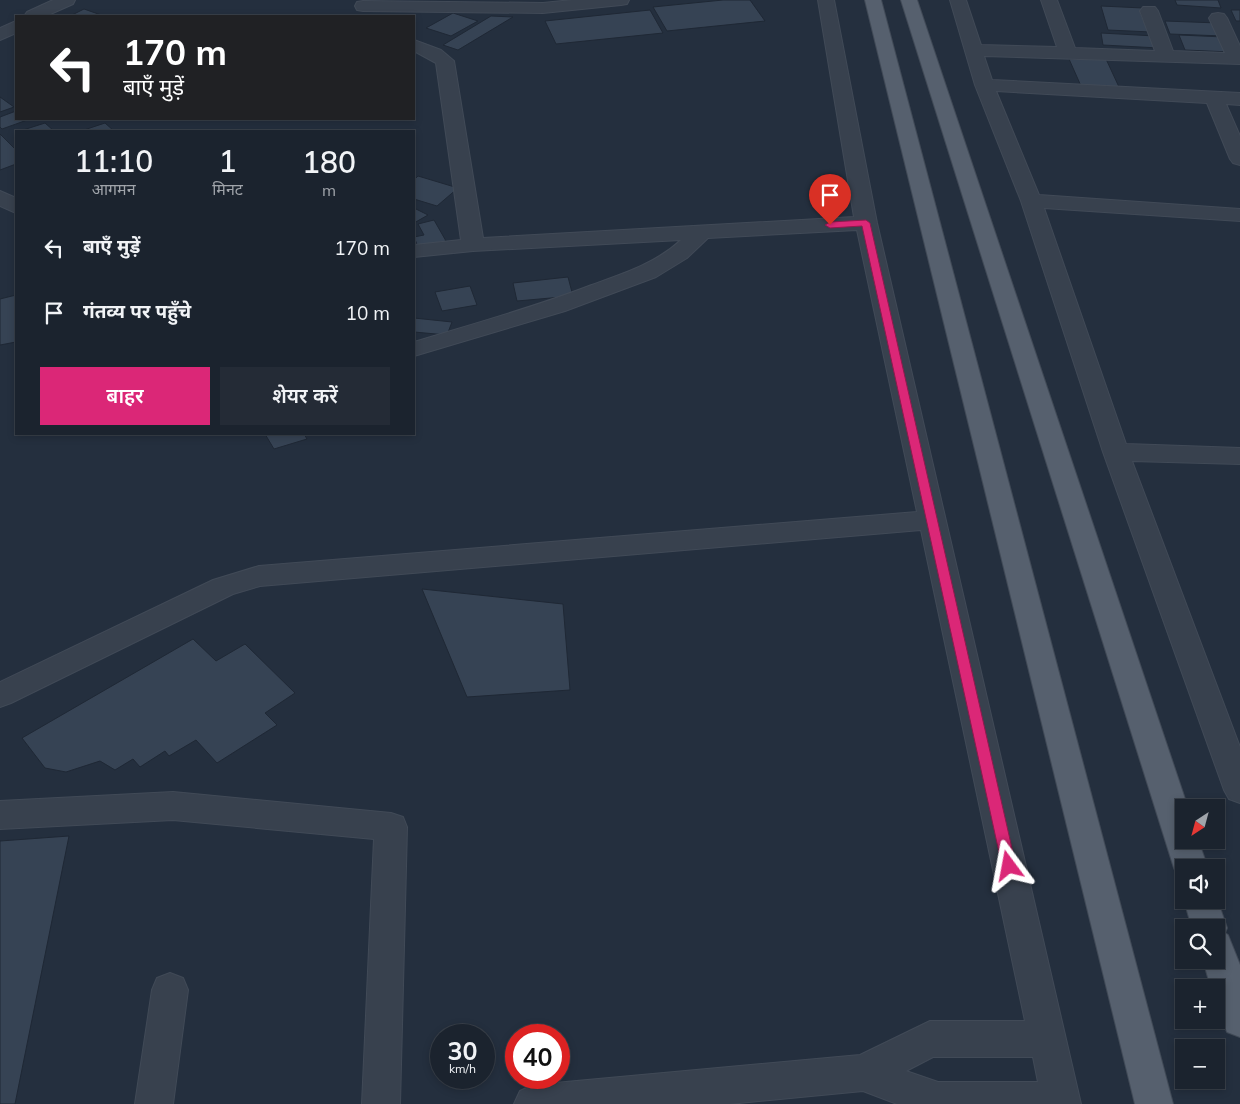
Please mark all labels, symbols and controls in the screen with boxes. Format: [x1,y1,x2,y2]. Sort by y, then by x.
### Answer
text: 170 m [123,30,227,74]
icon: left [40,35,105,100]
text: बाएँ मुड़ें [123,73,184,101]
text: 11:10 [74,142,153,180]
text: 1 [219,142,237,180]
text: 180 [302,143,356,181]
pin [809,174,851,225]
text: आगमन [92,179,136,199]
text: मिनट [212,179,243,199]
text: m [322,180,336,200]
icon: arrive [816,181,844,209]
icon: left [40,234,68,262]
text: बाएँ मुड़ें [83,234,140,258]
text: 170 m [334,236,390,260]
icon: arrive [40,299,68,327]
text: गंतव्य पर पहुँचे [83,299,191,323]
text: 10 m [346,301,390,325]
button: बाहर [40,367,210,425]
button: शेयर करें [220,367,390,425]
north arrow [1175,799,1225,849]
map controls [1175,799,1225,1089]
position arrow [982,839,1034,891]
button: sound [1175,859,1225,909]
button: search [1175,919,1225,969]
button: + [1175,979,1225,1029]
speed limit sign: 40 [505,1024,570,1089]
text: 30 [447,1035,478,1066]
button: − [1175,1039,1225,1089]
text: km/h [449,1061,476,1076]

